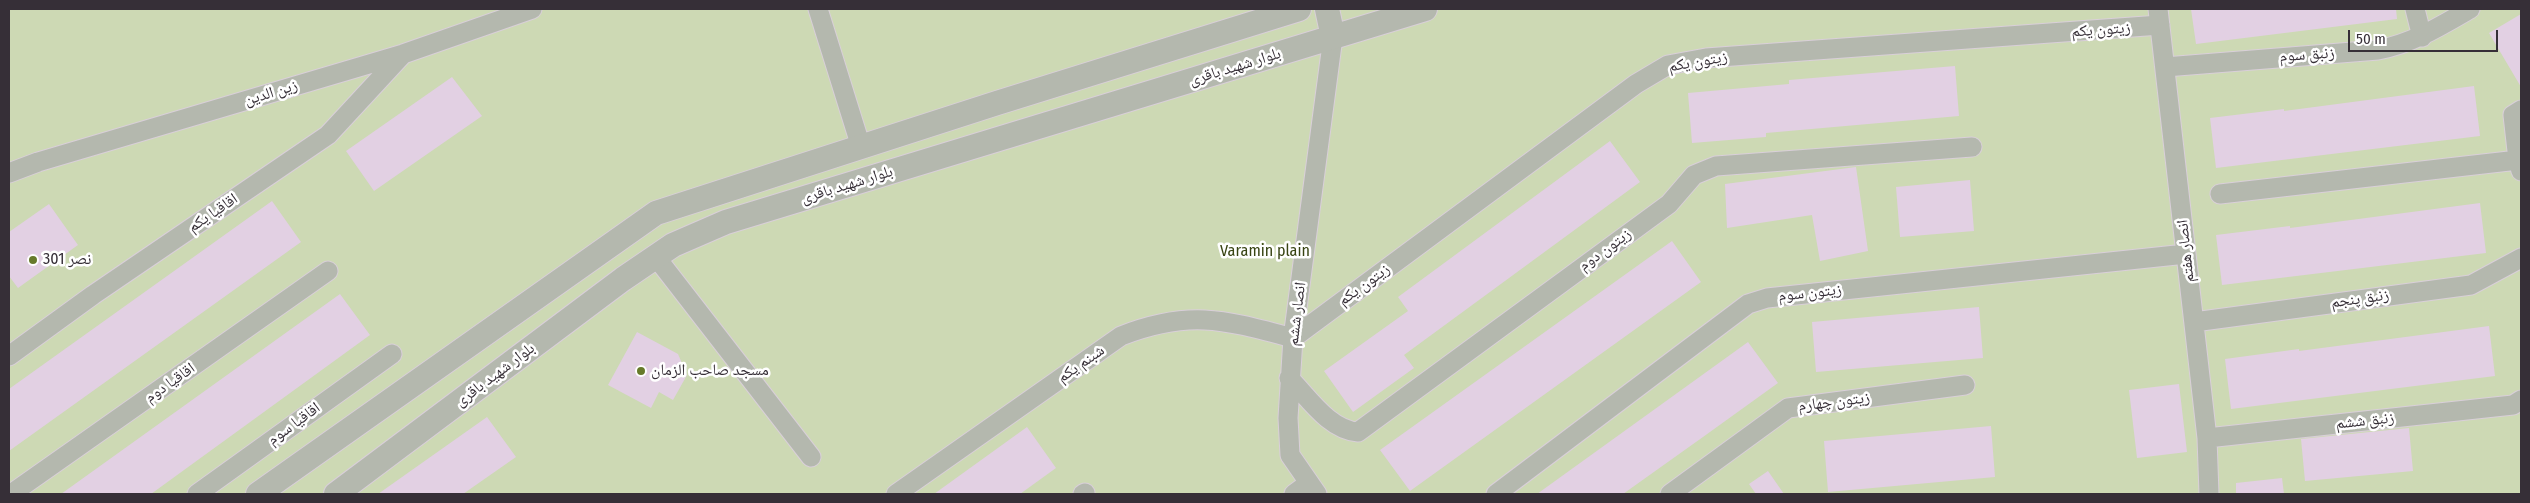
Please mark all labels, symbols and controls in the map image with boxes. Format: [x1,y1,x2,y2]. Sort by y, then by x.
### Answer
street label: زیتون یکم [2071,18,2131,42]
scale bar [2350,20,2500,52]
text: 50 m [2356,30,2386,48]
street label: بلوار شهید باقری [1187,44,1283,90]
street label: زنبق سوم [2279,44,2335,66]
street label: زیتون یکم [1667,47,1729,77]
street label: زین الدین [242,76,300,110]
street label: بلوار شهید باقری [799,162,895,208]
street label: اقاقیا یکم [184,189,242,237]
street label: انصار هفتم [2173,219,2199,283]
street label: زیتون دوم [1575,225,1635,275]
park label: Varamin plain [1220,242,1310,262]
place label: نصر 301 [43,250,91,270]
marker: نصر 301 [27,254,39,266]
street label: زیتون یکم [1334,260,1394,310]
street label: زیتون سوم [1777,280,1843,306]
street label: انصار ششم [1284,281,1310,347]
street label: زنبق پنجم [2330,285,2390,313]
street label: بلوار شهید باقری [451,339,539,411]
street label: شبنم یکم [1054,341,1108,387]
street label: اقاقیا دوم [141,359,199,407]
place label: مسجد صاحب الزمان [651,361,769,381]
marker: مسجد صاحب الزمان [635,365,647,377]
street label: زیتون چهارم [1797,388,1871,416]
street label: اقاقیا سوم [264,398,324,450]
street label: زنبق ششم [2335,408,2395,434]

